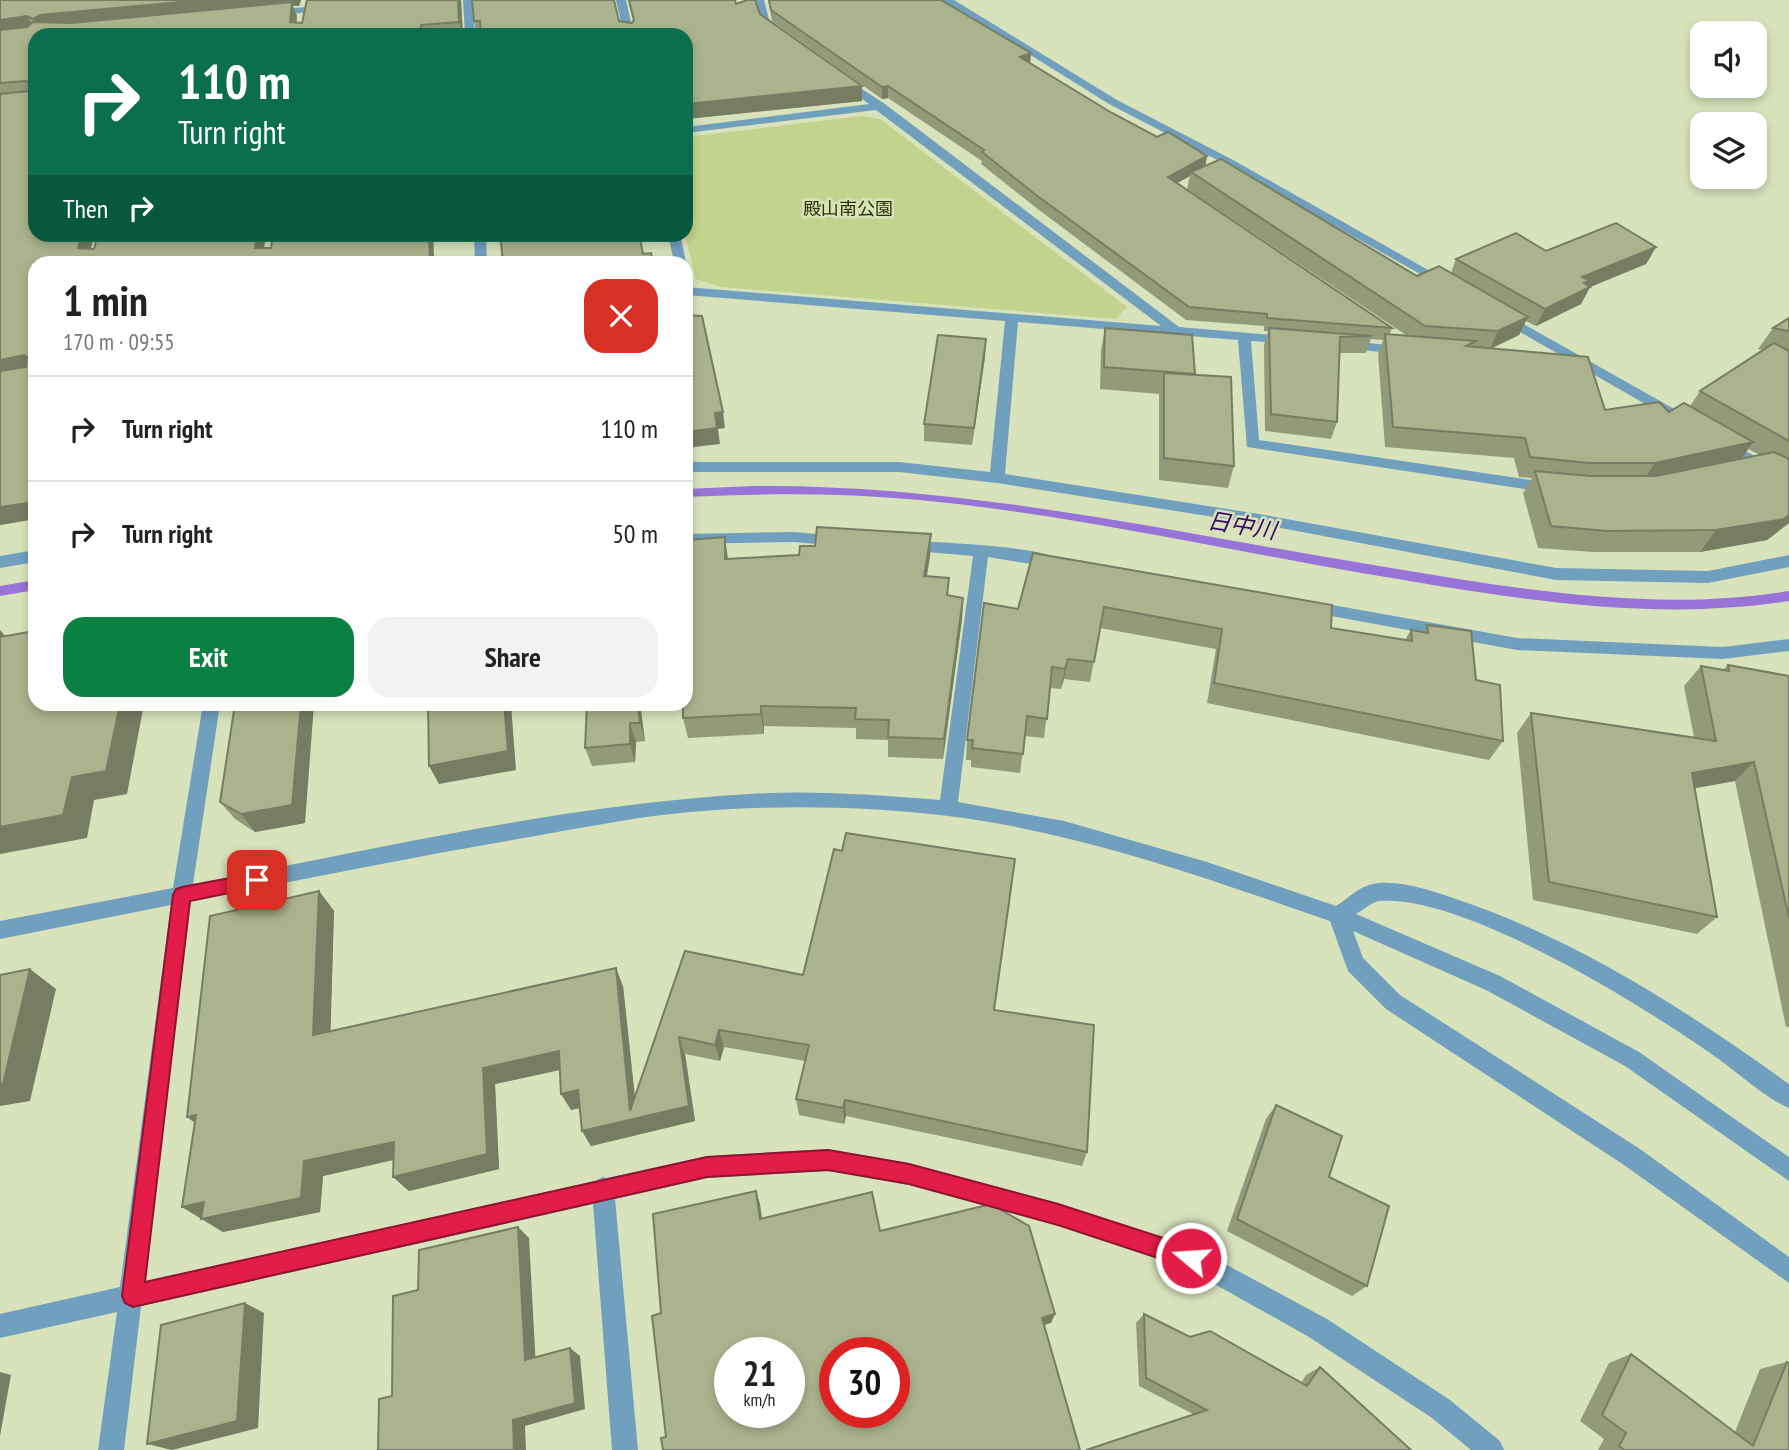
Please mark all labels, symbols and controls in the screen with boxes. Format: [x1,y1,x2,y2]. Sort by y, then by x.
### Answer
map controls [1690,21,1767,189]
button: sound [1690,21,1767,98]
text: 110 m [178,49,291,113]
icon: right [63,56,154,147]
text: Turn right [178,111,286,153]
button: layers [1690,112,1767,189]
icon: right [122,189,160,227]
text: Then [63,192,108,225]
park label: 殿山南公園 [803,197,893,220]
text: 1 min [63,273,148,328]
button: close [584,279,658,353]
text: 170 m · 09:55 [63,327,175,356]
icon: right [63,410,101,448]
text: Turn right [122,412,213,445]
text: 110 m [600,412,658,445]
water label: 日中川 [1206,505,1281,545]
icon: right [63,515,101,553]
text: Turn right [122,517,213,550]
text: 50 m [612,517,658,550]
button: Exit [63,617,354,697]
button: Share [368,617,658,697]
pin [227,850,287,910]
icon: arrive [238,861,276,899]
position arrow [1154,1221,1228,1295]
speed limit sign: 30 [819,1337,910,1428]
text: 21 [743,1350,776,1396]
text: km/h [744,1388,775,1411]

